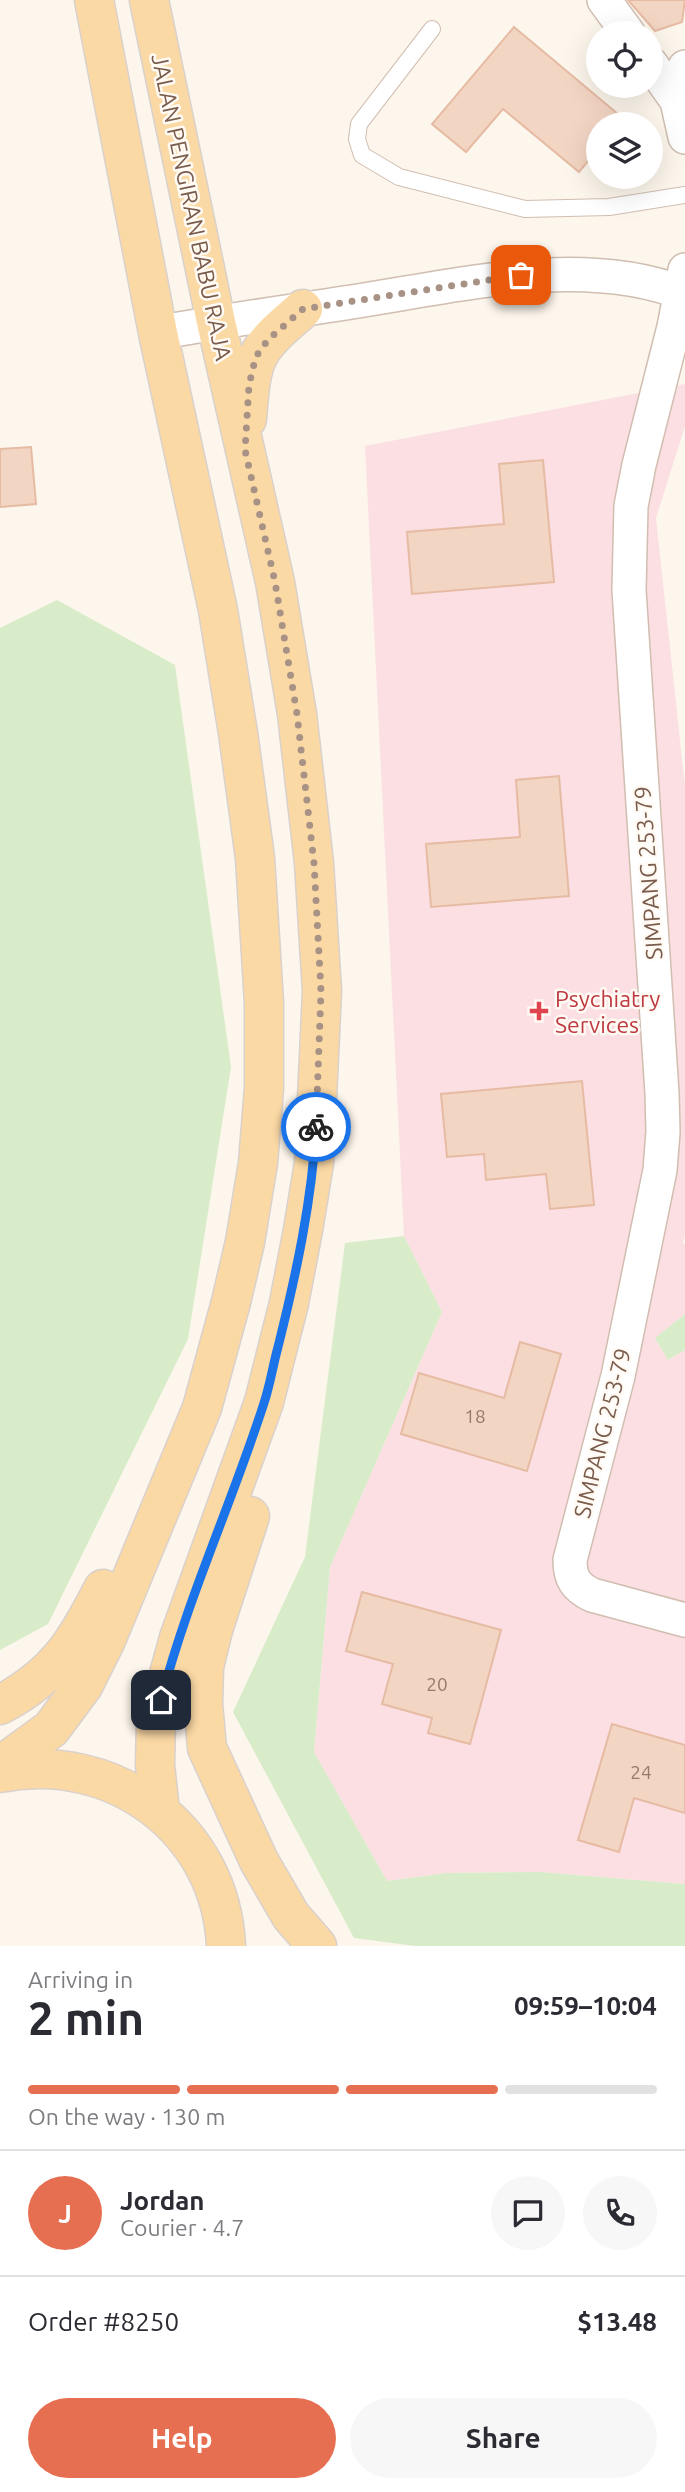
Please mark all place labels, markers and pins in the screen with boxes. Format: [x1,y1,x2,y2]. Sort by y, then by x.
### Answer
pin [491,245,551,305]
place label: Psychiatry Services [555,986,660,1037]
marker: Psychiatry Services [529,1001,549,1021]
pin [131,1670,191,1730]

